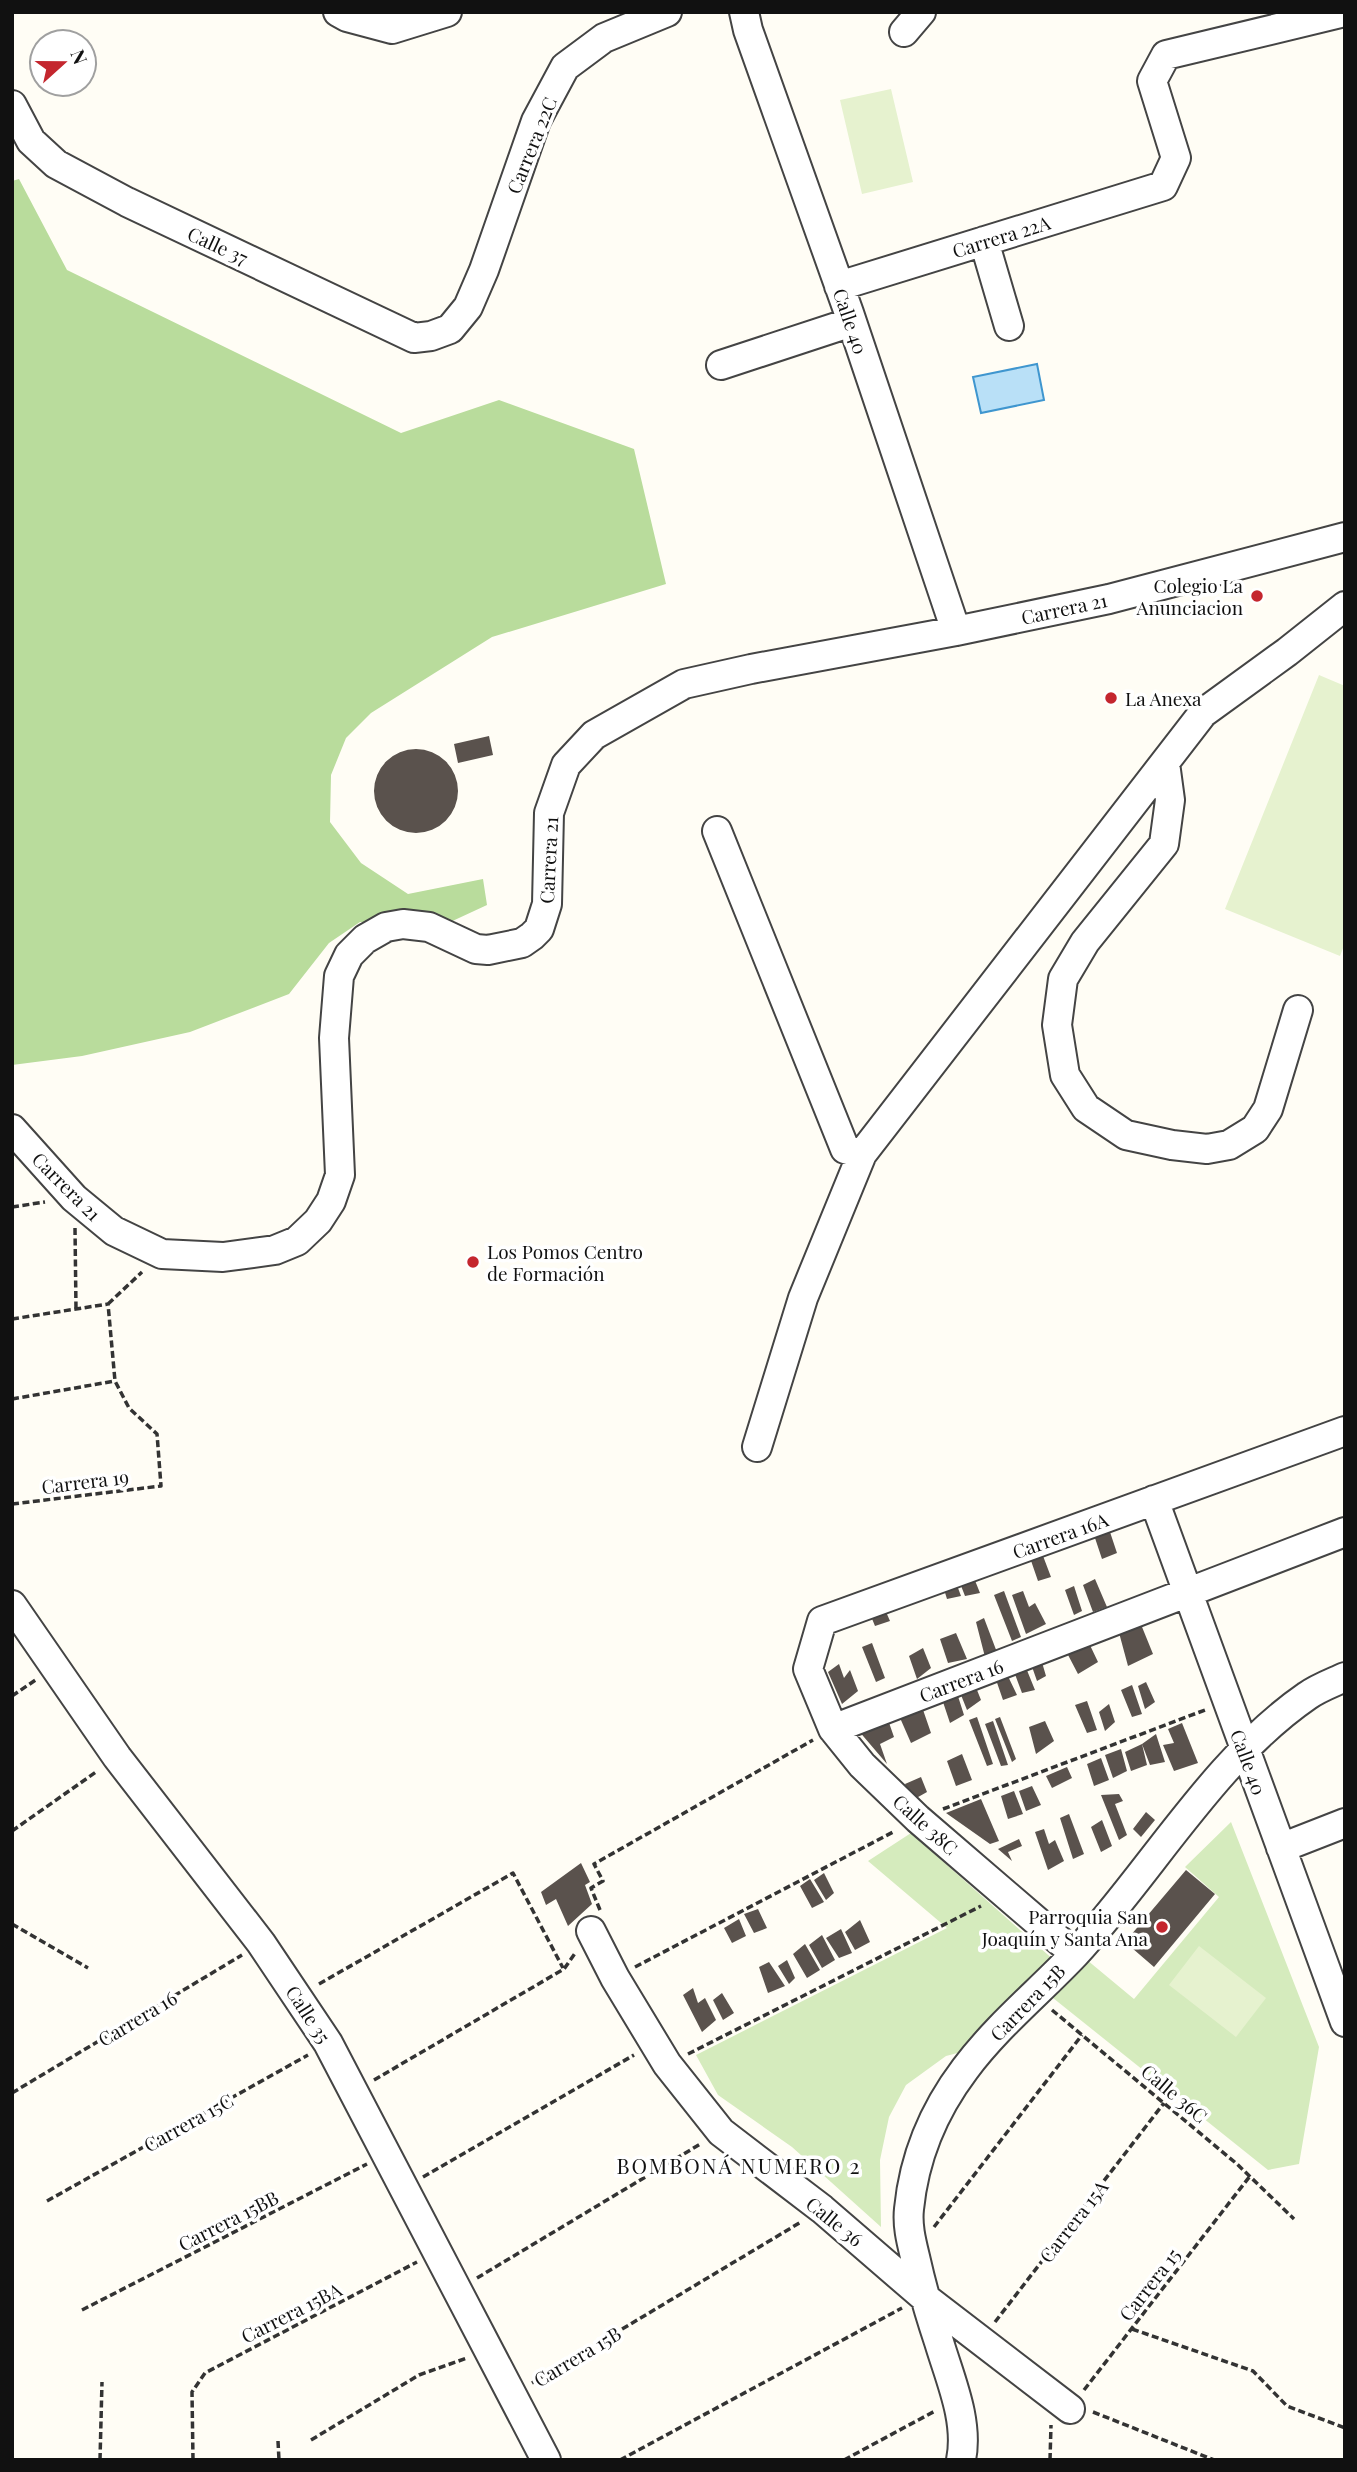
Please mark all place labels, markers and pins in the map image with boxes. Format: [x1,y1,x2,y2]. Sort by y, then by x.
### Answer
place label: Colegio La Anunciacion [1135,572,1244,620]
marker: Colegio La Anunciacion [1249,588,1265,604]
place label: La Anexa [1125,685,1202,711]
marker: La Anexa [1103,690,1119,706]
place label: Los Pomos Centro de Formación [487,1238,643,1286]
marker: Los Pomos Centro de Formación [465,1254,481,1270]
place label: Parroquia San Joaquín y Santa Ana [981,1903,1149,1951]
marker: Parroquia San Joaquín y Santa Ana [1154,1919,1170,1935]

